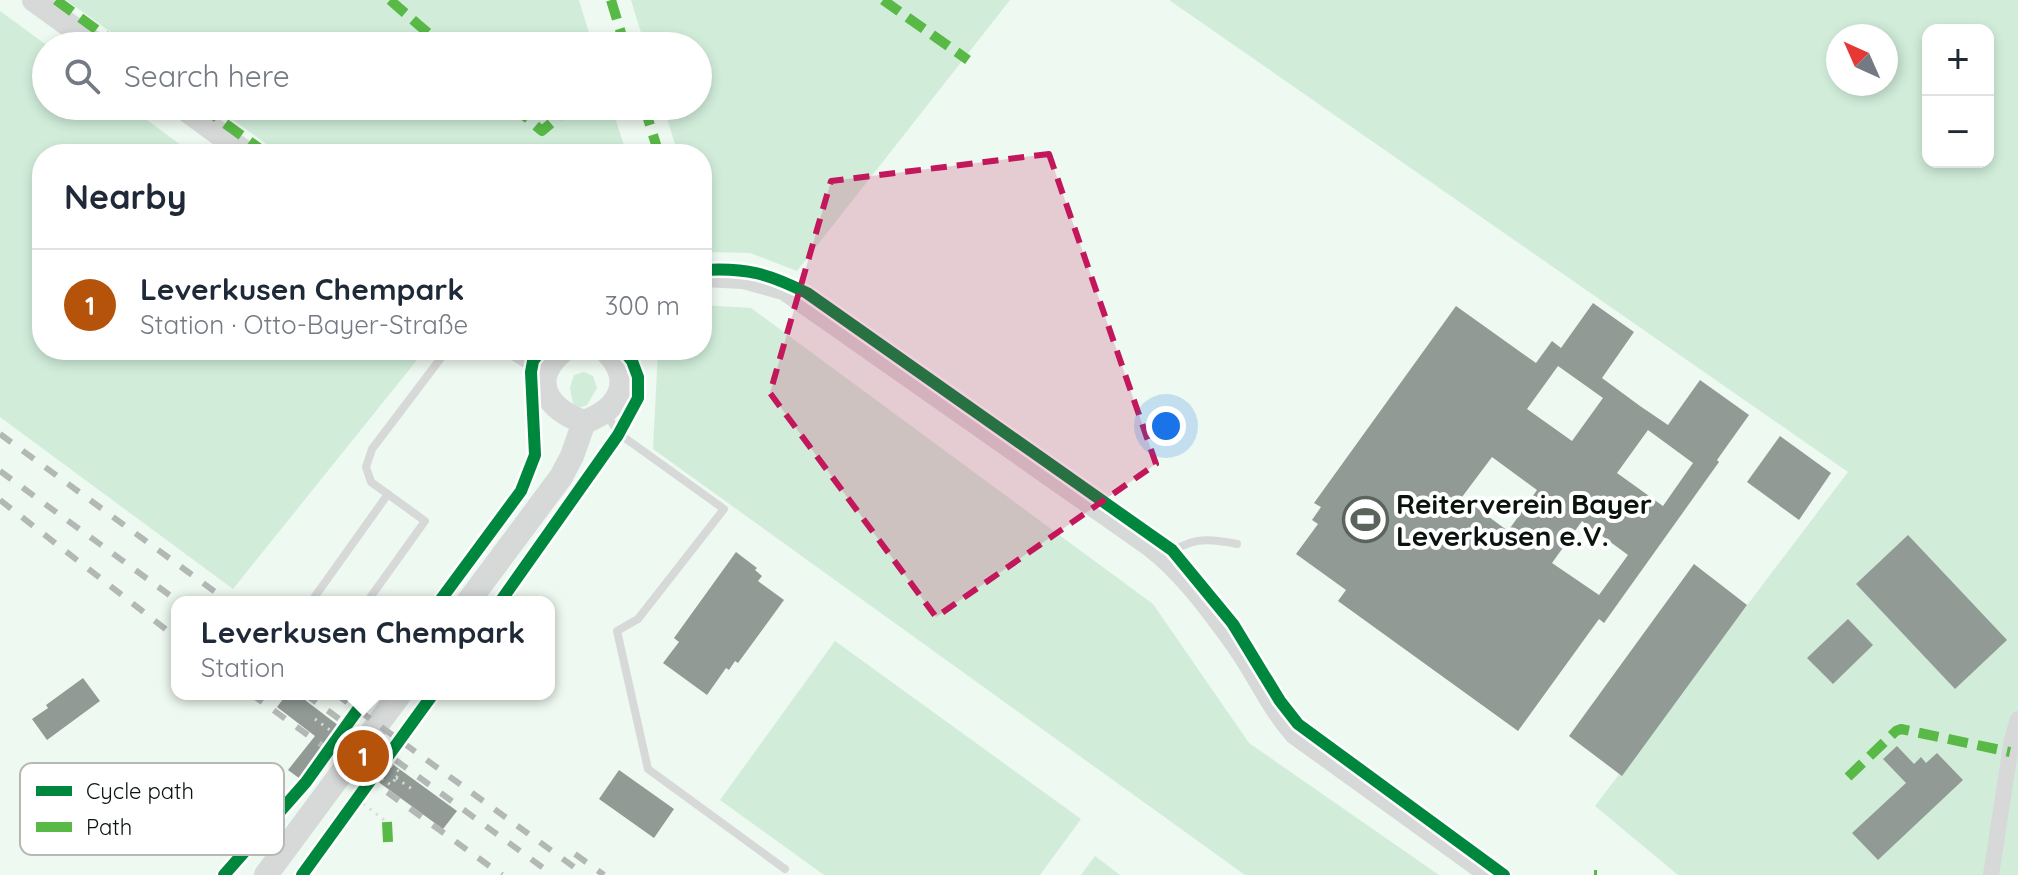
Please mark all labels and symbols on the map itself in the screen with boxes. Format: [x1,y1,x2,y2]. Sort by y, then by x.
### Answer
north arrow [1826,24,1898,96]
your location [1146,406,1186,446]
place label: Reiterverein Bayer Leverkusen e.V. [1396,486,1652,553]
sports icon: Reiterverein Bayer Leverkusen e.V. [1341,495,1389,543]
pin: 1 [337,726,389,786]
legend [20,763,284,855]
text: Cycle path [86,777,194,805]
text: Path [86,813,132,841]

